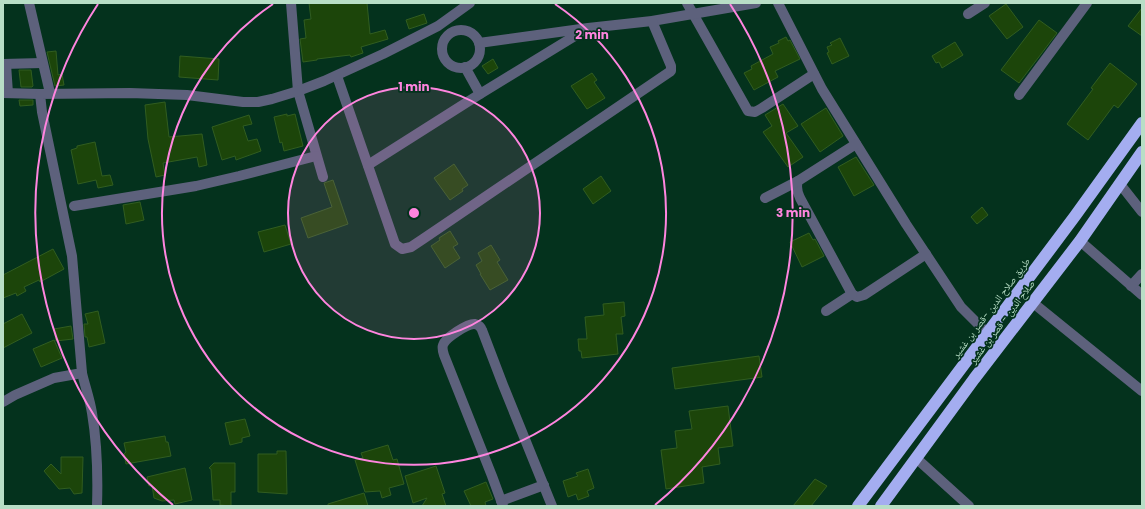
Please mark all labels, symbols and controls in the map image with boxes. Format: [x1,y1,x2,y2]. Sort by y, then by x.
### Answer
text: 2 min [575,26,609,43]
text: 1 min [398,78,430,95]
text: 3 min [776,204,810,221]
centre of rings [407,206,421,220]
street label: طريق صلاح الدين -قصر بن غشير [948,254,1034,362]
street label: صلاح الدين - قصر بن غشير [965,277,1039,368]

